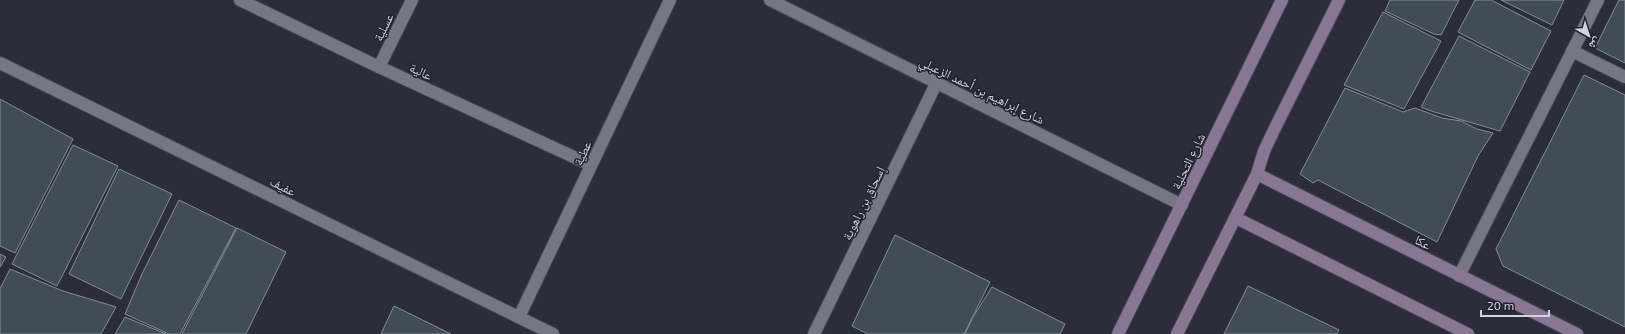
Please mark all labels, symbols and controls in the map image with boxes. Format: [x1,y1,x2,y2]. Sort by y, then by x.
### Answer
street label: عسلية [369,10,397,44]
north arrow [1569,16,1609,56]
text: ش [1585,34,1604,53]
street label: شارع إبراهيم بن أحمد الزعبلي [915,53,1047,130]
street label: عالية [407,59,435,84]
street label: شارع التحلية [1168,130,1210,193]
street label: عطية [569,138,595,168]
street label: إسحاق بن راهوية [838,163,889,243]
street label: عفيف [267,173,299,199]
street label: عكا [1412,231,1434,253]
scale bar [1481,292,1549,318]
text: 20 m [1487,298,1514,312]

